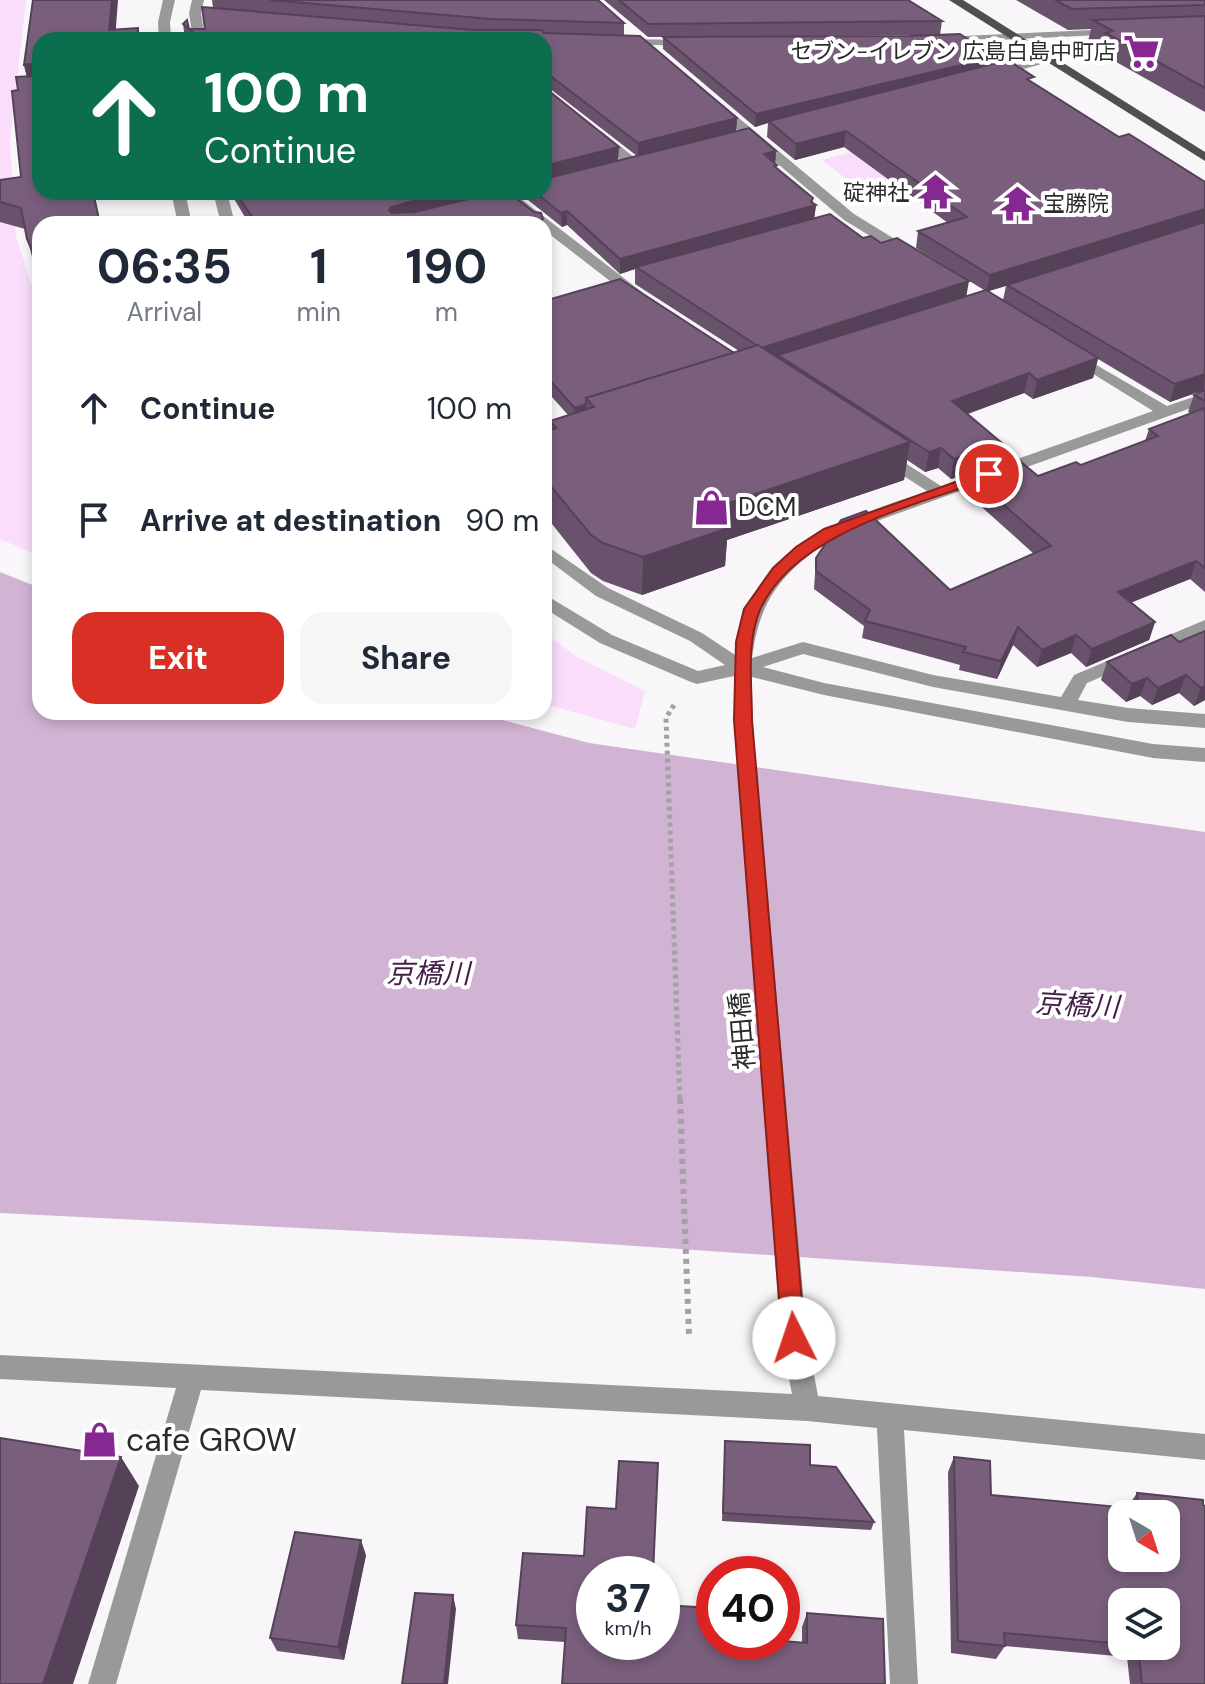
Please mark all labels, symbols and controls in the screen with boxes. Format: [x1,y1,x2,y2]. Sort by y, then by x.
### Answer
supermarket icon: セブン-イレブン 広島白島中町店 [1123,32,1161,70]
place label: セブン-イレブン 広島白島中町店 [790,37,1116,66]
text: 100 m [204,56,369,129]
icon: ahead [72,64,176,168]
text: Continue [204,127,356,174]
temple icon: 碇神社 [916,173,954,211]
place label: 碇神社 [843,178,909,207]
temple icon: 宝勝院 [998,184,1036,222]
place label: 宝勝院 [1043,189,1109,218]
text: 06:35 [97,235,232,298]
text: 1 [310,235,327,298]
text: 190 [406,235,487,298]
text: Arrival [126,295,202,329]
text: min [297,295,341,329]
text: m [435,295,458,329]
icon: ahead [72,386,116,430]
text: Continue [140,389,275,428]
text: 100 m [427,389,512,428]
pin [955,440,1023,508]
icon: arrive [967,452,1011,496]
shop icon: DCM [693,488,731,526]
place label: DCM [738,490,796,524]
icon: arrive [72,498,116,542]
text: Arrive at destination [140,501,441,540]
text: 90 m [465,501,539,540]
button: Exit [72,612,284,704]
button: Share [300,612,512,704]
water label: 京橋川 [386,955,473,992]
water label: 京橋川 [1034,984,1123,1026]
street label: 神田橋 [722,991,762,1071]
position arrow [752,1296,836,1380]
place label: cafe GROW [126,1419,297,1461]
shop icon: cafe GROW [81,1421,119,1459]
north arrow [1108,1500,1180,1572]
map controls [1108,1500,1180,1660]
speed limit sign: 40 [696,1556,800,1660]
text: 37 [605,1572,651,1624]
button: layers [1108,1588,1180,1660]
text: km/h [604,1615,652,1641]

